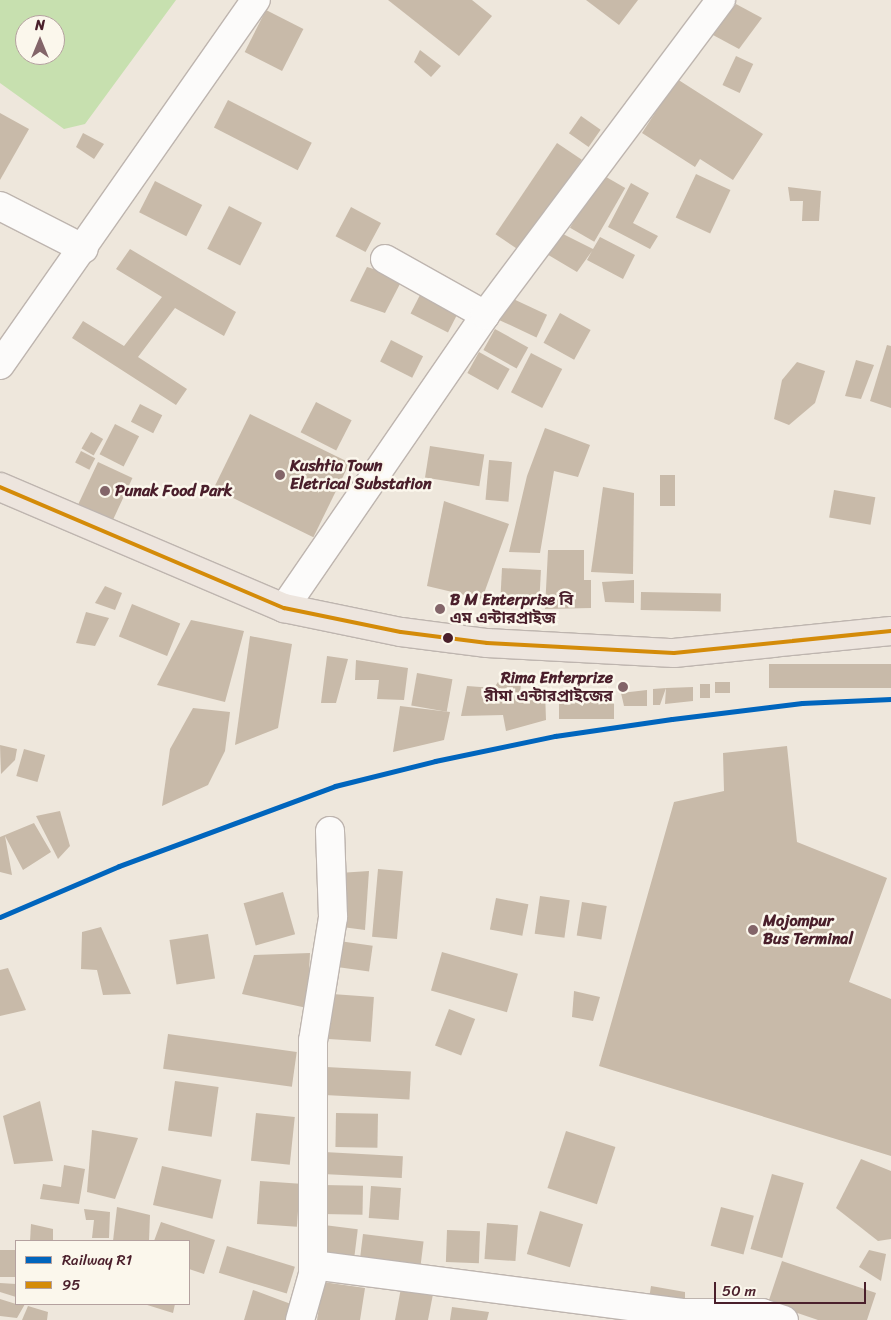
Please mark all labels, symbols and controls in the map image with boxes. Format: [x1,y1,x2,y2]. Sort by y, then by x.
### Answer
text: N [35,13,45,38]
north arrow [15,15,65,65]
place label: Kushtia Town Eletrical Substation [290,456,432,494]
marker: Kushtia Town Eletrical Substation [274,469,286,481]
place label: Punak Food Park [115,481,233,501]
marker: Punak Food Park [99,485,111,497]
place label: B M Enterprise বি এম এন্টারপ্রাইজ [450,590,573,628]
marker: B M Enterprise বি এম এন্টারপ্রাইজ [434,603,446,615]
unlabelled marker [443,633,453,643]
place label: Rima Enterprize রীমা এন্টারপ্রাইজের [484,668,613,706]
marker: Rima Enterprize রীমা এন্টারপ্রাইজের [617,681,629,693]
place label: Mojompur Bus Terminal [763,911,853,949]
marker: Mojompur Bus Terminal [747,924,759,936]
legend [15,1240,190,1305]
text: Railway R1 [62,1247,132,1273]
text: 95 [62,1272,80,1298]
scale bar [716,1272,868,1304]
text: 50 m [722,1278,756,1304]

